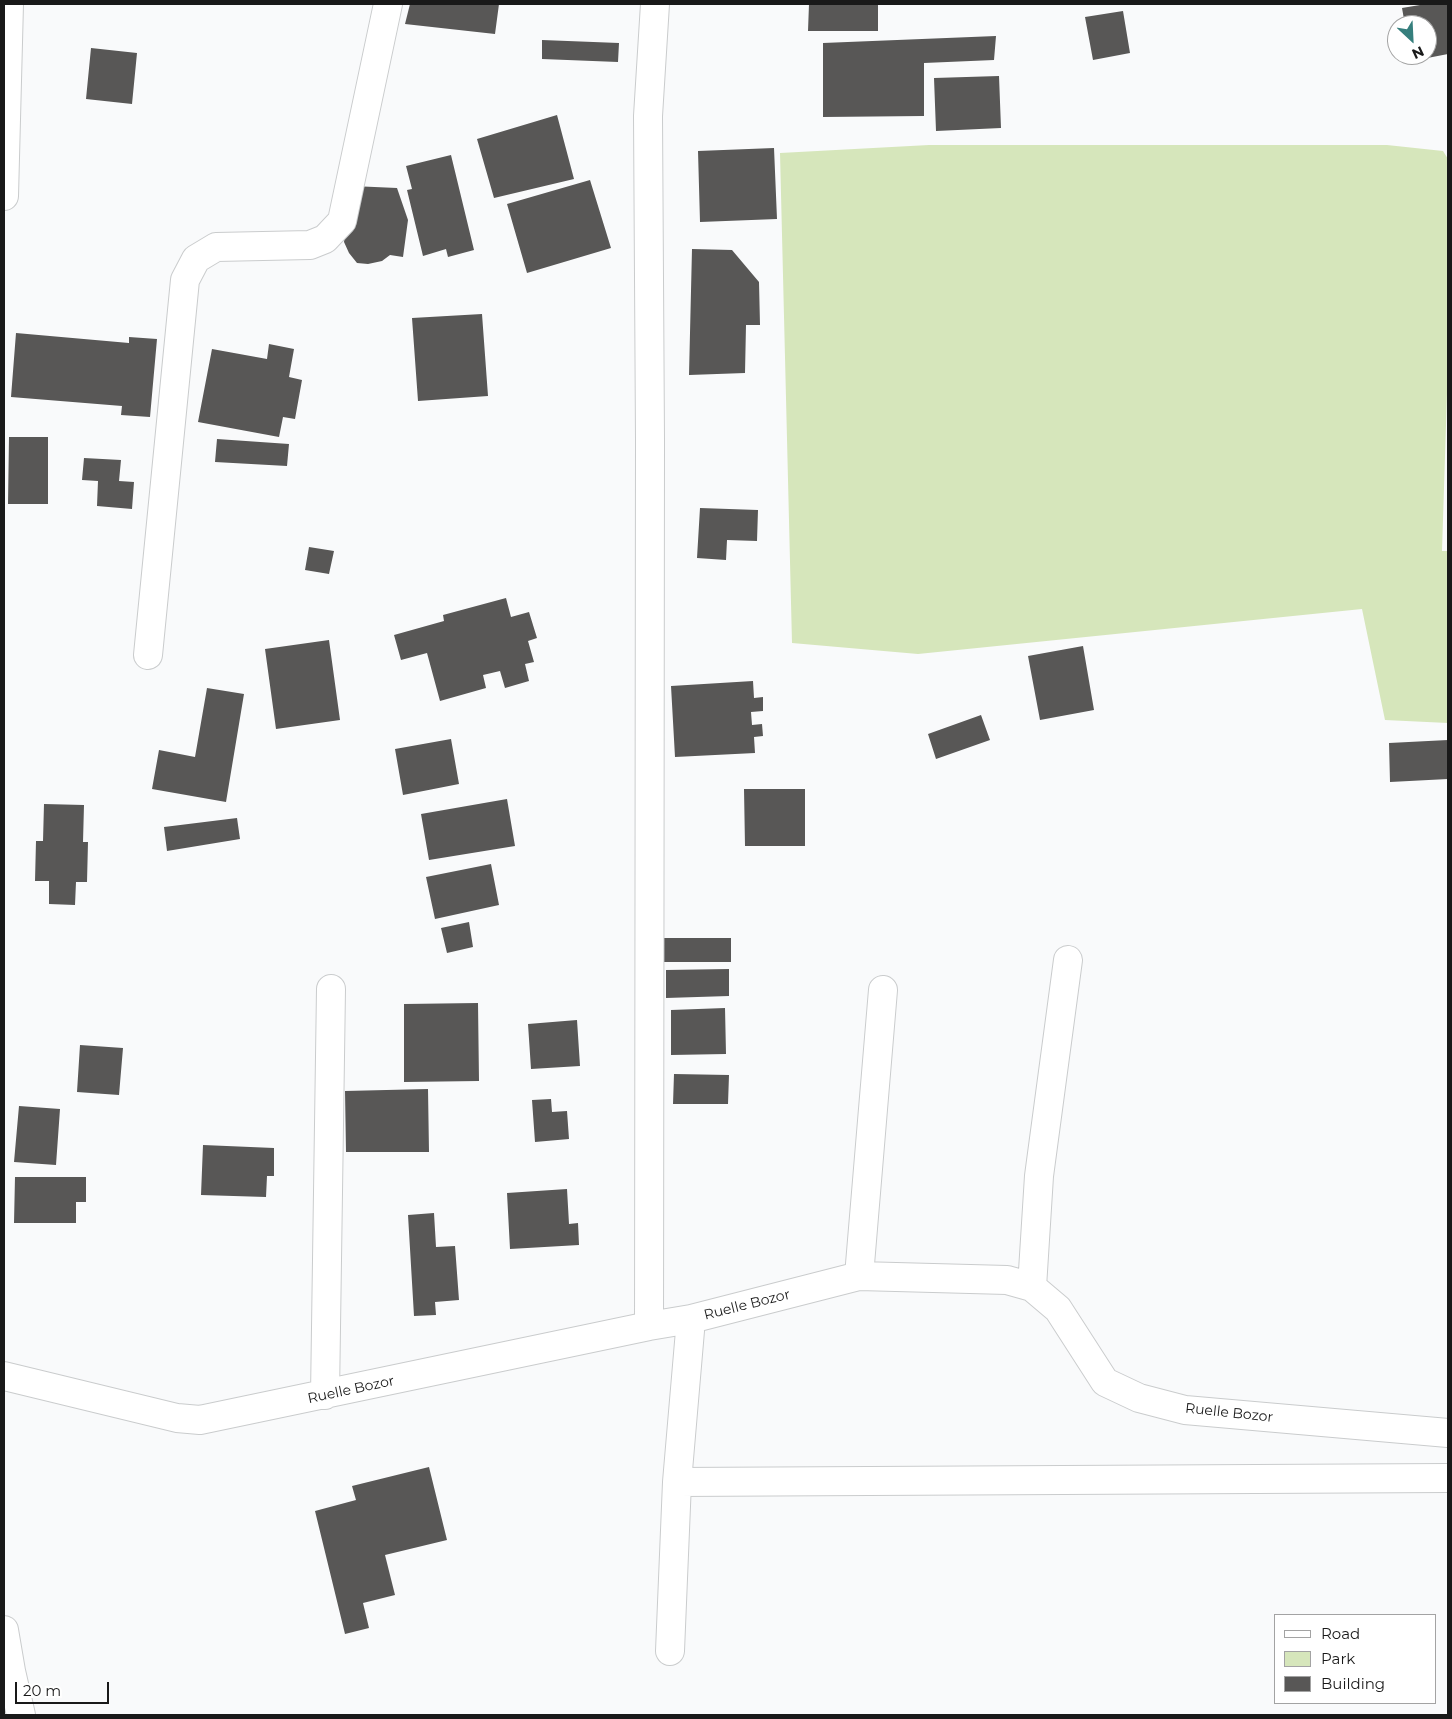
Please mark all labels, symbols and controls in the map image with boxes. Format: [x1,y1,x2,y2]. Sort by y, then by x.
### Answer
north arrow [1387,15,1437,65]
text: N [1409,42,1427,63]
street label: Ruelle Bozor [702,1286,792,1324]
street label: Ruelle Bozor [306,1373,396,1407]
street label: Ruelle Bozor [1184,1400,1274,1426]
legend [1274,1614,1437,1704]
text: Road [1321,1624,1360,1643]
text: Park [1321,1649,1355,1668]
scale bar [18,1672,111,1704]
text: Building [1321,1674,1385,1693]
text: 20 m [23,1681,61,1700]

